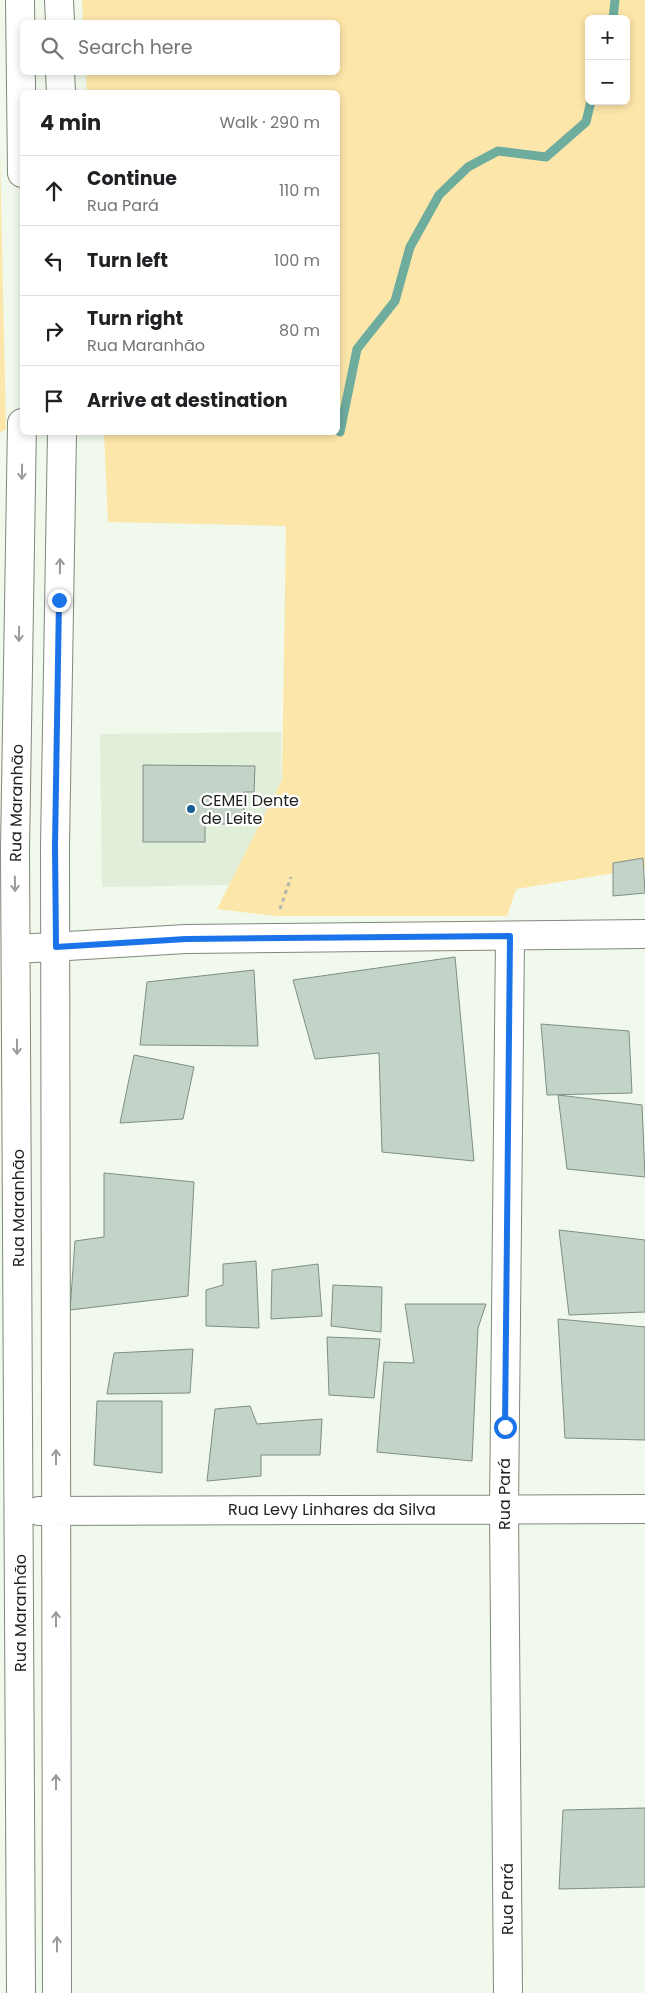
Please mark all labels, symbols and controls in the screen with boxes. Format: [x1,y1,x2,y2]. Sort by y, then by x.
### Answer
map controls [585,15,630,105]
button: + [585,15,630,60]
search box [20,20,340,75]
icon: search [38,34,66,62]
text: Search here [78,34,192,61]
button: − [585,60,630,105]
text: 4 min [40,108,101,137]
text: Walk · 290 m [219,111,320,134]
text: Continue [87,165,177,192]
icon: ahead [40,177,68,205]
text: 110 m [279,179,320,202]
text: Rua Pará [87,194,159,217]
icon: left [40,247,68,275]
text: Turn left [87,247,168,274]
text: 100 m [274,249,320,272]
text: Turn right [87,305,183,332]
icon: right [40,317,68,345]
text: 80 m [279,319,320,342]
text: Rua Maranhão [87,334,205,357]
icon: arrive [40,387,68,415]
text: Arrive at destination [87,387,288,414]
one-way arrow [17,464,26,480]
one-way arrow [55,558,65,574]
route end [48,589,71,612]
one-way arrow [14,626,24,642]
street label: Rua Maranhão [4,744,29,862]
place label: CEMEI Dente de Leite [201,789,299,830]
marker: CEMEI Dente de Leite [185,803,197,815]
one-way arrow [11,876,20,892]
one-way arrow [12,1038,22,1055]
street label: Rua Maranhão [7,1149,30,1267]
route start [494,1416,517,1439]
one-way arrow [51,1449,61,1466]
street label: Rua Pará [493,1458,516,1530]
street label: Rua Levy Linhares da Silva [228,1498,436,1521]
street label: Rua Maranhão [9,1554,32,1672]
one-way arrow [51,1612,61,1628]
one-way arrow [51,1774,61,1790]
street label: Rua Pará [496,1863,519,1935]
one-way arrow [52,1937,62,1953]

